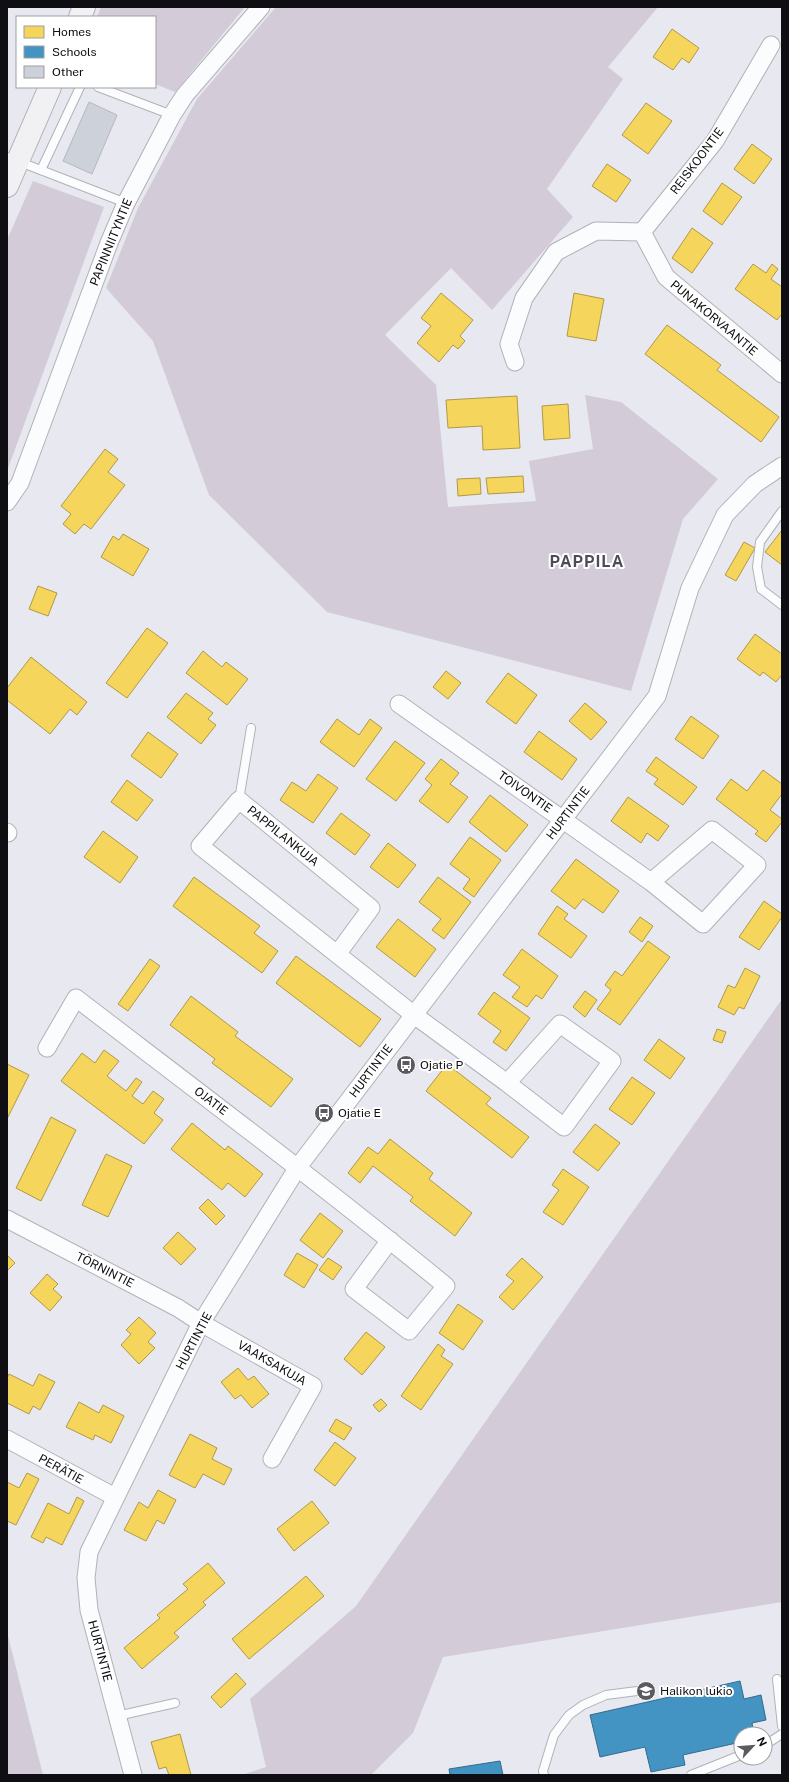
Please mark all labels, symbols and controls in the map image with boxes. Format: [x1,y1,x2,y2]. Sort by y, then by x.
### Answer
legend [16,16,156,88]
text: Homes [52,25,91,39]
text: Schools [52,45,97,59]
text: Other [52,65,84,79]
street label: REISKOONTIE [667,125,727,197]
street label: PAPINNIITYNTIE [87,196,135,288]
street label: PUNAKORVAANTIE [668,278,760,358]
district label: PAPPILA [550,552,624,571]
street label: TOIVONTIE [495,768,555,816]
street label: HURTINTIE [543,784,593,842]
street label: PAPPILANKUJA [244,803,322,869]
street label: HURTINTIE [346,1042,396,1100]
bus stop icon: Ojatie P [395,1054,417,1076]
place label: Ojatie P [420,1058,464,1072]
street label: OJATIE [191,1084,231,1118]
bus stop icon: Ojatie E [313,1102,335,1124]
place label: Ojatie E [338,1106,381,1120]
street label: TÖRNINTIE [74,1249,136,1291]
street label: HURTINTIE [173,1310,215,1372]
street label: VAAKSAKUJA [235,1338,309,1389]
street label: PERÄTIE [36,1451,86,1487]
street label: HURTINTIE [85,1619,115,1683]
school or university icon: Halikon lukio [635,1680,657,1702]
place label: Halikon lukio [660,1684,733,1698]
north arrow [733,1726,773,1766]
text: N [755,1735,769,1748]

